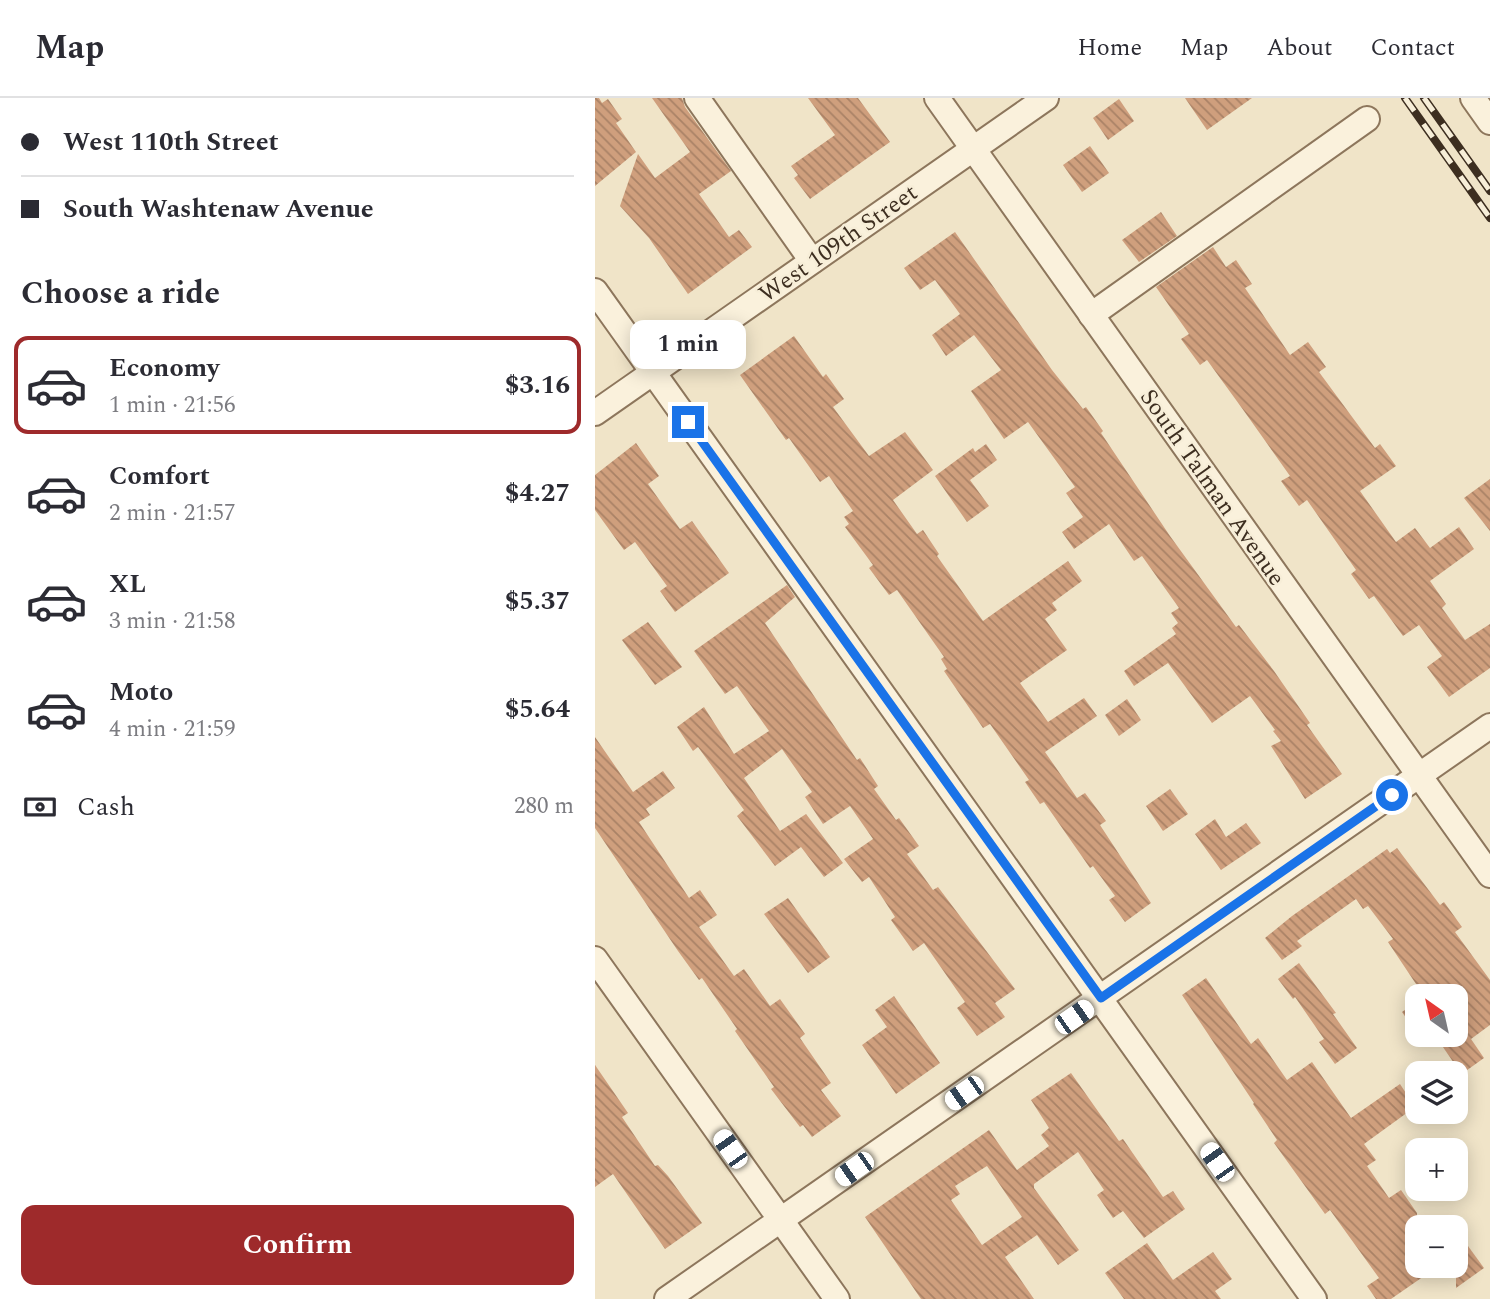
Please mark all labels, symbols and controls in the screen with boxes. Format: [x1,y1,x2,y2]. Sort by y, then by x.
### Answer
text: Map [35,23,104,73]
text: Home [1077,30,1142,66]
text: Map [1180,30,1228,66]
text: About [1266,30,1332,66]
text: Contact [1370,30,1455,66]
text: West 110th Street [63,122,279,162]
street label: West 109th Street [752,176,925,312]
text: South Washtenaw Avenue [63,189,374,229]
text: Choose a ride [21,269,220,318]
callout: 1 min [630,320,746,370]
text: 1 min [657,327,719,362]
text: Economy [109,348,219,388]
icon: car [25,354,88,417]
text: $3.16 [505,365,570,405]
street label: South Talman Avenue [1130,382,1294,594]
text: 1 min · 21:56 [109,388,236,423]
route end [672,406,704,438]
text: Comfort [109,456,210,496]
icon: car [25,462,88,525]
text: $4.27 [505,473,570,513]
text: 2 min · 21:57 [109,496,236,531]
text: XL [109,564,146,604]
icon: car [25,570,88,633]
text: $5.37 [505,581,570,621]
text: 3 min · 21:58 [109,604,236,639]
text: Moto [109,672,173,712]
icon: car [25,678,88,741]
text: $5.64 [505,689,570,729]
text: 4 min · 21:59 [109,712,236,747]
route start [1376,779,1408,811]
text: Cash [77,787,135,827]
icon: cash [21,788,59,826]
text: 280 m [514,789,574,824]
north arrow [1405,984,1468,1046]
map controls [1405,984,1468,1278]
car [1051,996,1098,1038]
button: layers [1405,1061,1468,1124]
car [941,1072,988,1114]
car [710,1126,751,1172]
button: + [1405,1138,1468,1201]
car [1197,1139,1238,1185]
car [831,1148,878,1190]
button: Confirm [21,1205,574,1285]
button: − [1405,1215,1468,1278]

